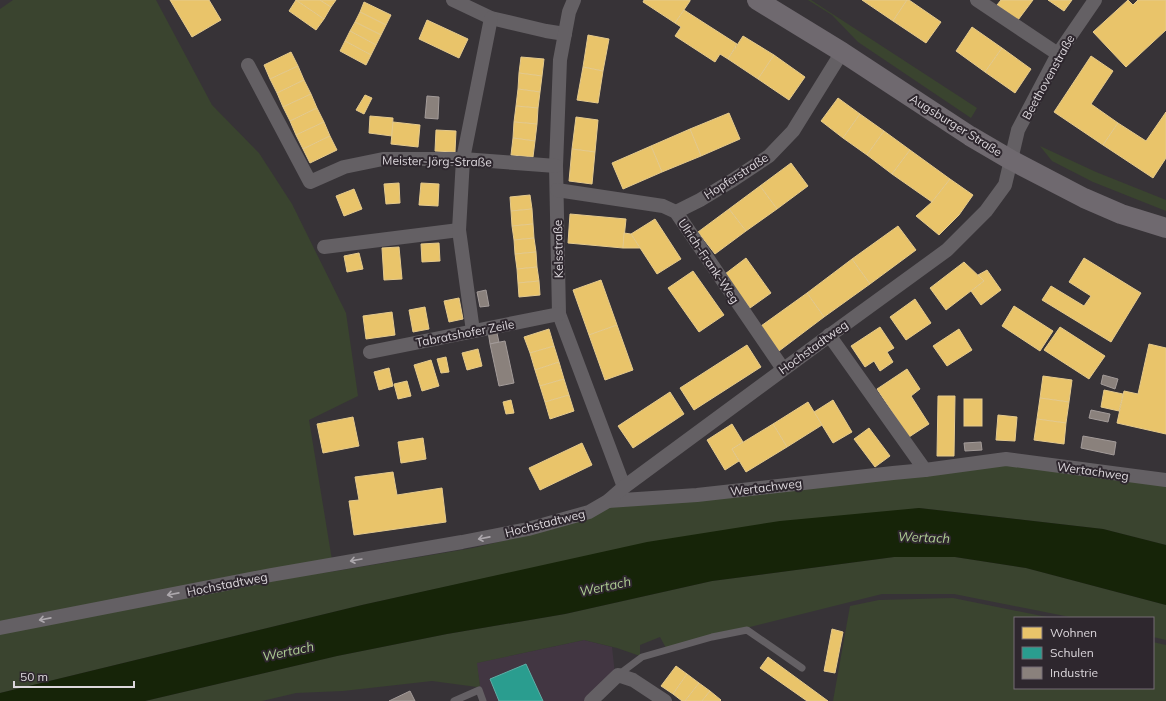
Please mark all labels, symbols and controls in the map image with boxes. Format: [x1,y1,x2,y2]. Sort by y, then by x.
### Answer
street label: Beethovenstraße [1018,32,1078,122]
street label: Augsburger Straße [907,91,1005,159]
street label: Hopferstraße [701,150,771,202]
street label: Meister-Jörg-Straße [382,153,492,169]
street label: Ulrich-Frank-Weg [675,216,743,306]
street label: Kelsstraße [550,220,566,278]
street label: Tabratshofer Zeile [415,316,515,350]
street label: Hochstadtweg [775,317,851,377]
street label: Wertachweg [1056,459,1130,483]
street label: Wertachweg [729,475,803,499]
street label: Hochstadtweg [503,506,587,540]
water label: Wertach [898,528,950,546]
one-way arrow [478,534,491,542]
one-way arrow [350,556,363,564]
street label: Hochstadtweg [185,569,269,599]
water label: Wertach [578,573,632,599]
one-way arrow [167,590,180,598]
one-way arrow [39,615,52,623]
legend [1014,617,1154,689]
text: Wohnen [1050,625,1097,640]
water label: Wertach [261,638,315,664]
text: Schulen [1050,645,1094,660]
scale bar [14,663,134,689]
text: Industrie [1050,665,1098,680]
text: 50 m [20,669,48,684]

